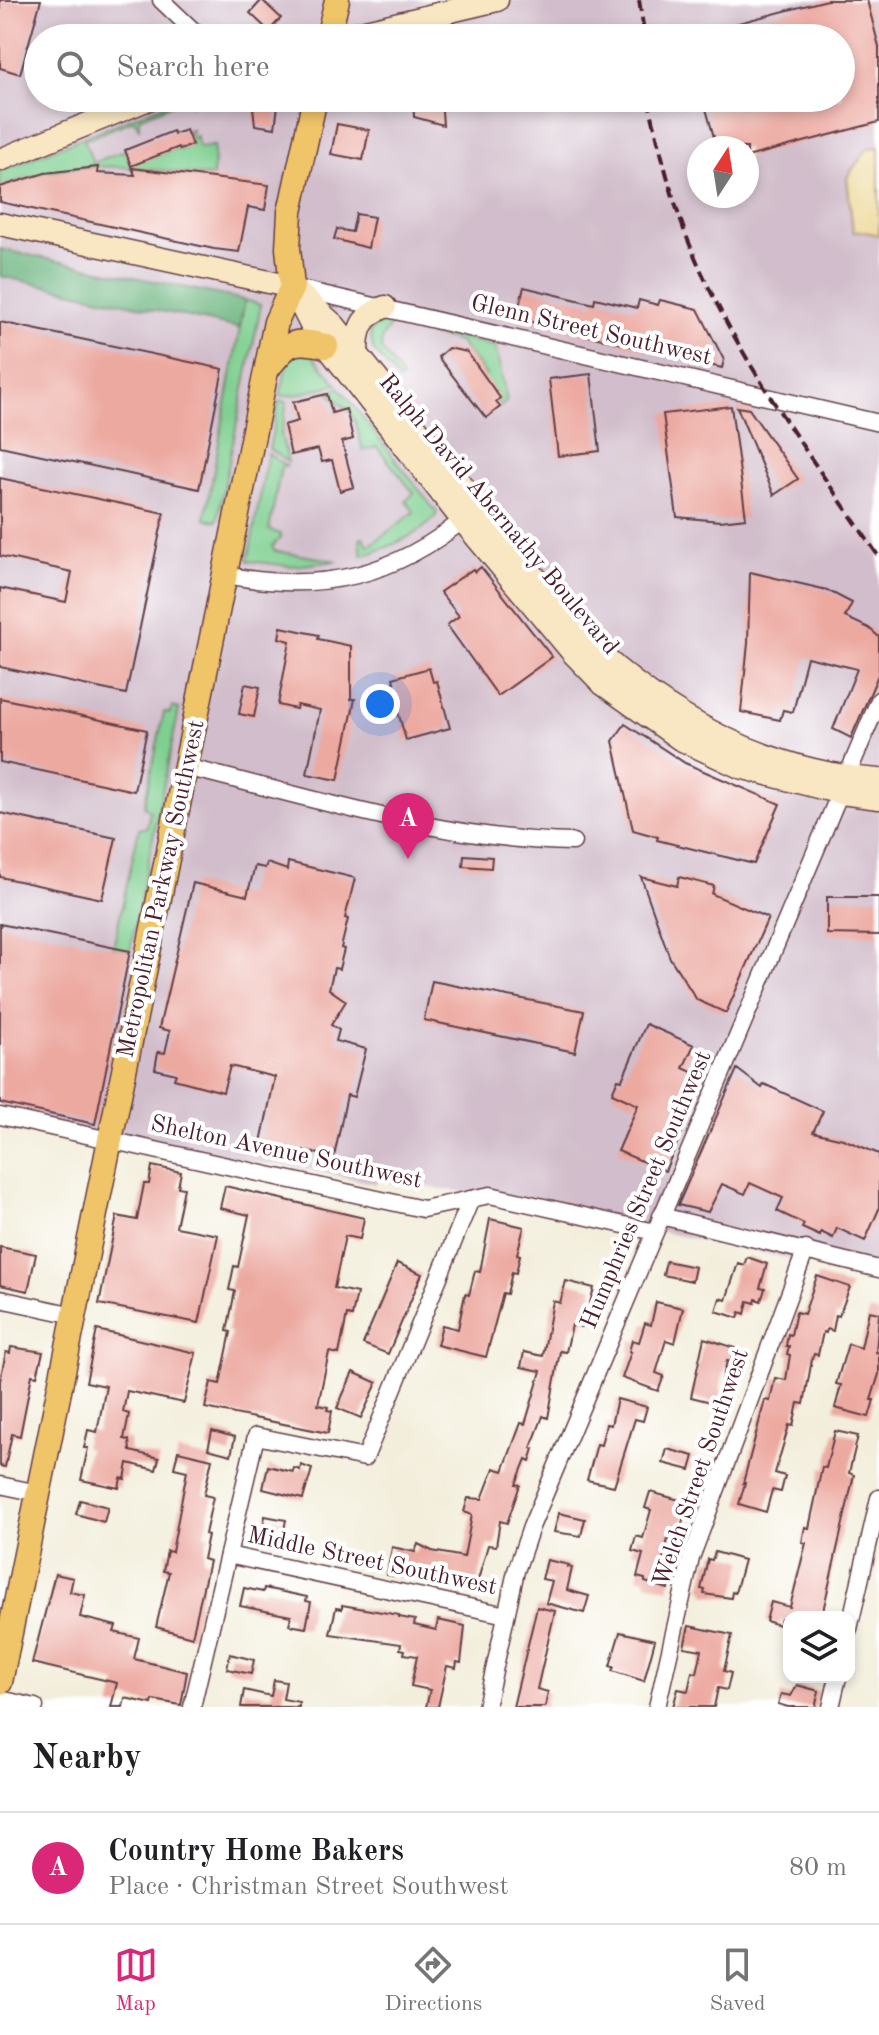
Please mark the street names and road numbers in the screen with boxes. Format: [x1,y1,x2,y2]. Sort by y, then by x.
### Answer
street label: Glenn Street Southwest [468,292,714,370]
street label: Ralph David Abernathy Boulevard [374,370,622,660]
street label: Metropolitan Parkway Southwest [114,718,210,1060]
street label: Humphries Street Southwest [577,1047,717,1333]
street label: Shelton Avenue Southwest [148,1112,424,1194]
street label: Welch Street Southwest [650,1346,754,1590]
street label: Middle Street Southwest [245,1524,499,1600]

